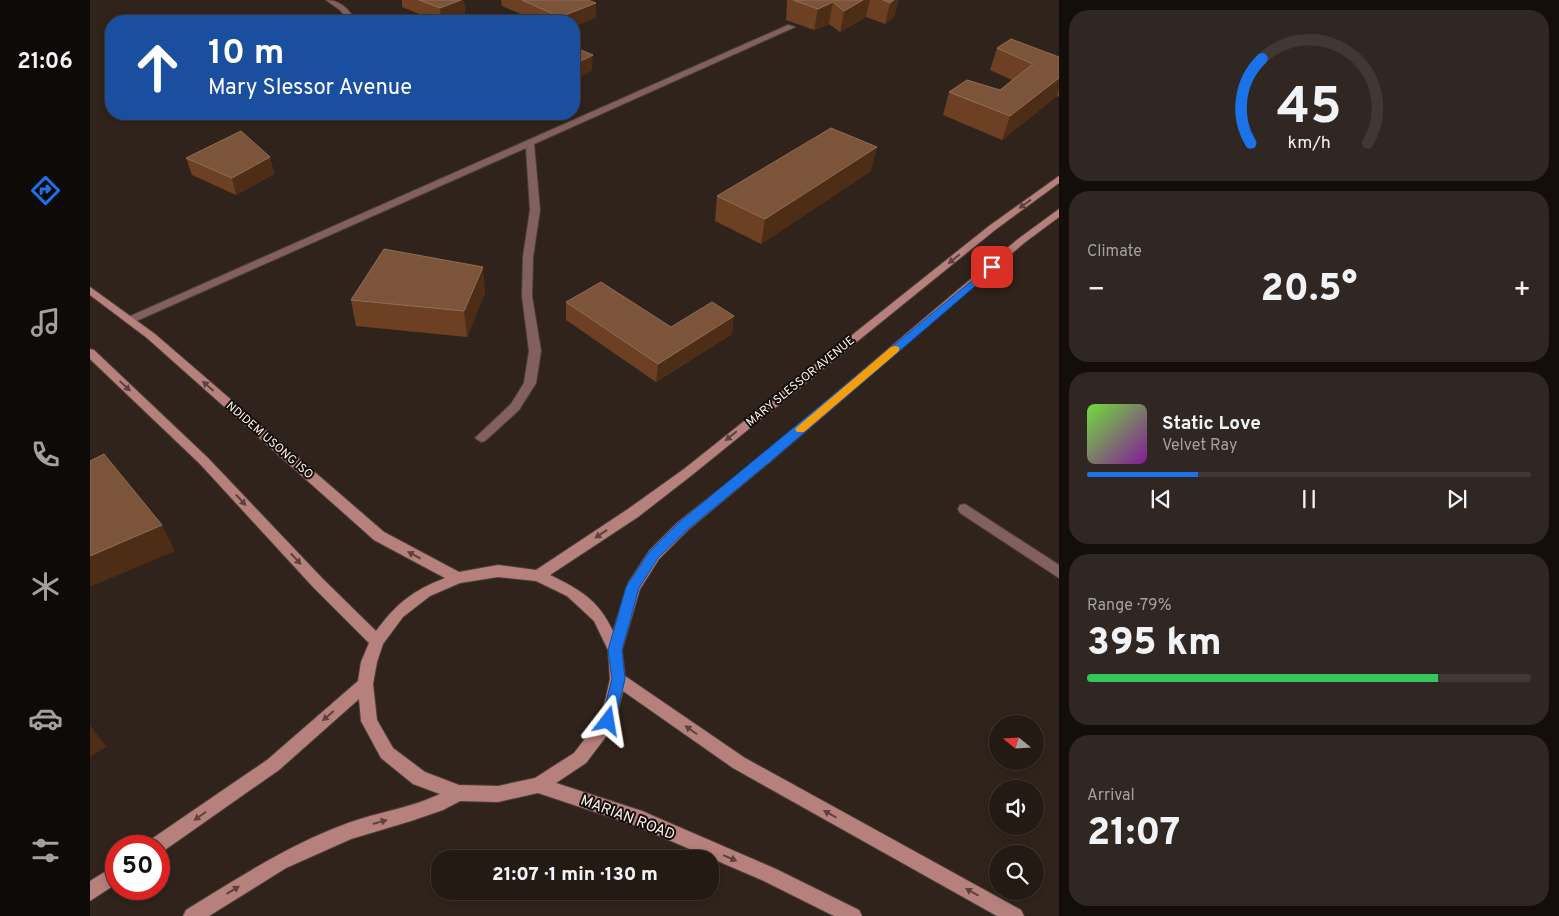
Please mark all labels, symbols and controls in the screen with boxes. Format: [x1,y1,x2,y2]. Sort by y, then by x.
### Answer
text: 10 m [208,32,284,76]
icon: ahead [125,35,190,100]
text: 21:06 [17,49,73,76]
text: Mary Slessor Avenue [208,75,412,102]
text: 45 [1276,76,1342,142]
text: km/h [1287,132,1331,155]
icon: directions [28,173,63,208]
one-way arrow [1019,198,1032,209]
text: Climate [1087,242,1142,262]
pin [971,246,1013,288]
one-way arrow [947,253,960,264]
icon: arrive [978,253,1006,281]
text: 20.5° [1261,266,1357,315]
text: − [1087,273,1105,309]
text: + [1513,273,1531,309]
icon: music [28,305,63,340]
street label: MARY SLESSOR AVENUE [743,333,858,431]
one-way arrow [119,380,131,392]
one-way arrow [203,380,215,392]
street label: NDIDEM USONG ISO [222,398,316,483]
text: Static Love [1162,412,1261,436]
one-way arrow [725,431,738,442]
text: Velvet Ray [1162,436,1237,456]
icon: phone [28,437,63,472]
icon: previous [1147,485,1175,513]
icon: pause [1295,485,1323,513]
icon: next [1443,485,1471,513]
one-way arrow [235,493,247,505]
one-way arrow [594,529,608,539]
one-way arrow [407,551,422,559]
one-way arrow [290,552,302,564]
icon: climate [28,569,63,604]
text: Range · 79% [1087,596,1172,616]
text: 395 km [1087,620,1222,669]
position arrow [581,694,633,746]
icon: car [28,701,63,736]
one-way arrow [322,710,334,721]
north arrow [989,715,1044,770]
map controls [989,715,1044,900]
one-way arrow [684,725,698,735]
button: sound [989,780,1044,835]
text: Arrival [1087,786,1135,806]
street label: MARIAN ROAD [577,792,678,845]
one-way arrow [823,809,837,818]
text: 21:07 [1087,810,1180,859]
one-way arrow [193,811,207,821]
one-way arrow [372,817,387,825]
icon: filters [28,833,63,868]
speed limit sign: 50 [105,835,170,900]
button: search [989,845,1044,900]
one-way arrow [723,855,737,863]
text: 21:07 · 1 min · 130 m [492,863,658,887]
one-way arrow [227,886,240,895]
one-way arrow [965,888,979,897]

